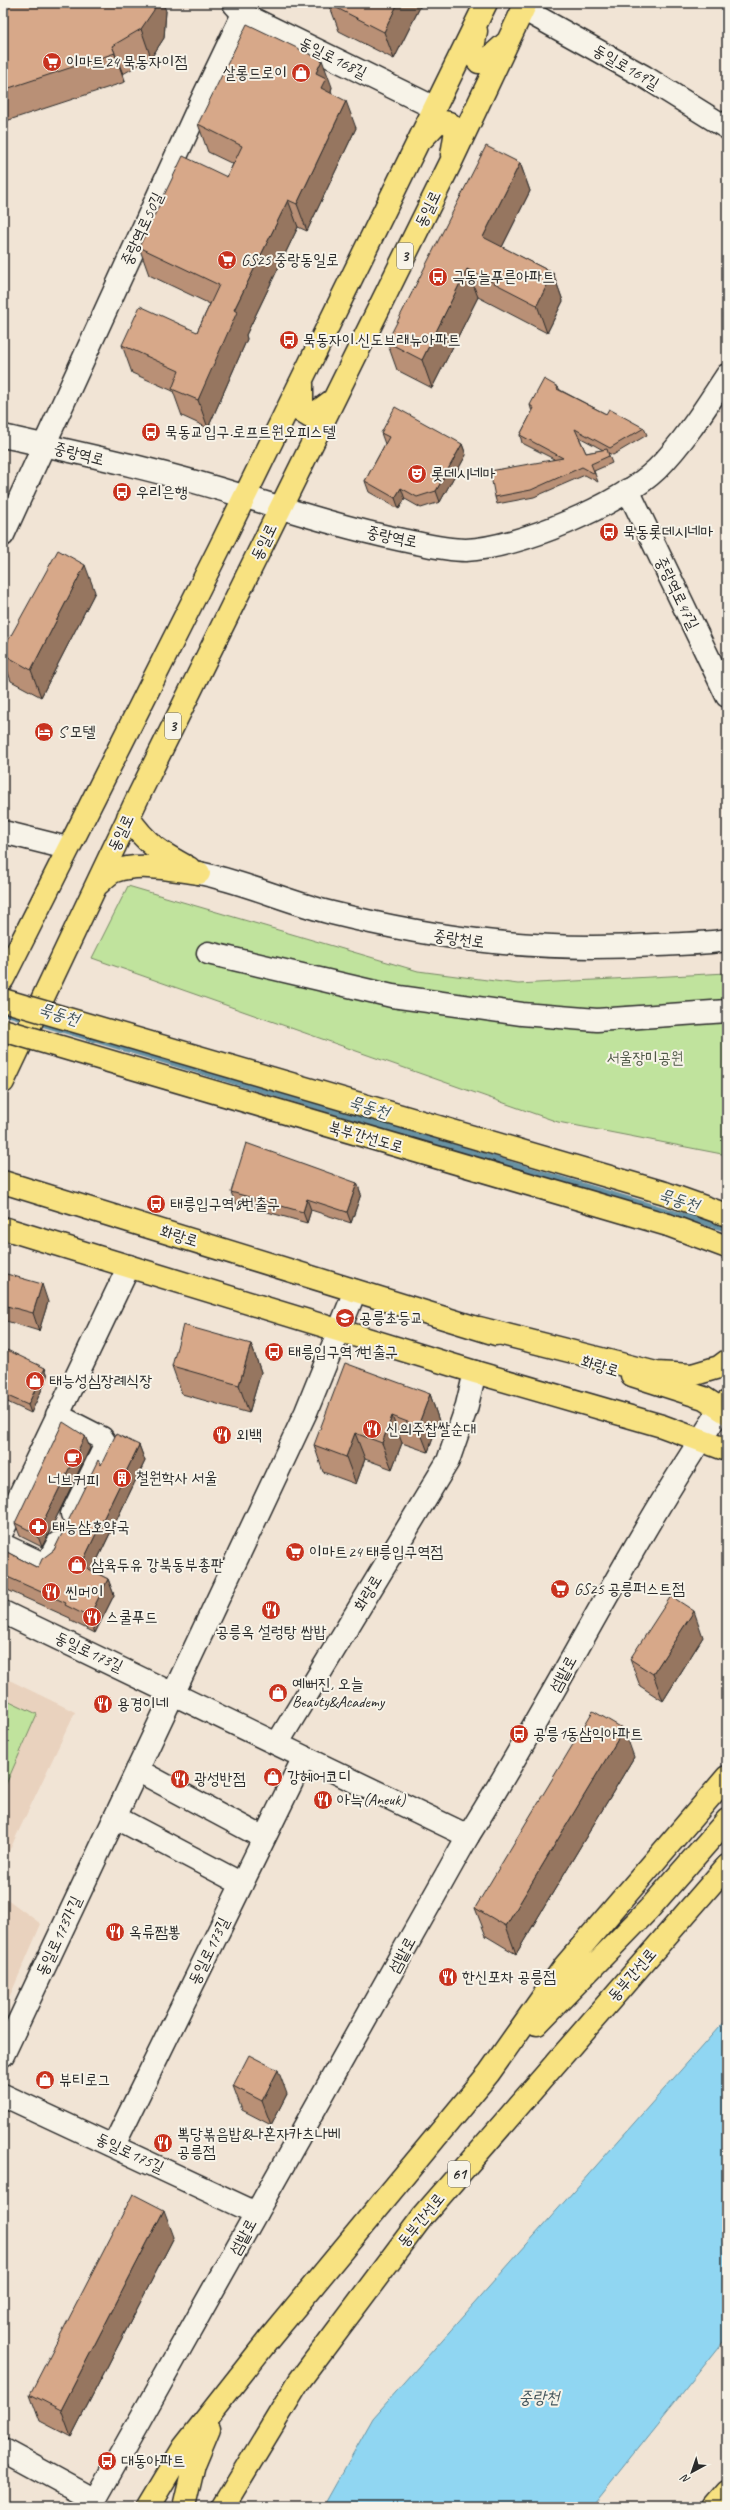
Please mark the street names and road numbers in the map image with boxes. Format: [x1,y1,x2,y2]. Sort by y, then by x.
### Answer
street label: 동일로168길 [296,33,370,83]
street label: 동일로169길 [589,40,663,94]
street label: 동일로 [411,187,445,231]
street label: 중랑역로50길 [116,189,168,269]
road number: 3 [397,243,413,269]
street label: 중랑역로 [52,438,106,470]
street label: 동일로 [247,520,281,564]
street label: 중랑역로 [365,522,419,552]
street label: 중랑역로47길 [651,553,703,633]
road number: 3 [165,713,181,739]
street label: 동일로 [104,811,138,855]
street label: 중랑천로 [432,926,486,952]
street label: 북부간선도로 [326,1117,406,1157]
street label: 화랑로 [158,1221,200,1251]
street label: 화랑로 [579,1351,621,1381]
street label: 화랑로 [349,1571,387,1615]
street label: 동일로173길 [52,1627,126,1677]
street label: 섬밭로 [545,1652,581,1696]
street label: 동일로173가길 [32,1893,86,1979]
street label: 동일로173길 [184,1914,234,1988]
street label: 섬밭로 [384,1933,420,1977]
street label: 동부간선로 [603,1944,661,2006]
street label: 동일로175길 [93,2128,167,2178]
road number: 61 [448,2161,470,2187]
street label: 동부간선로 [393,2189,449,2251]
street label: 섬밭로 [225,2215,261,2259]

